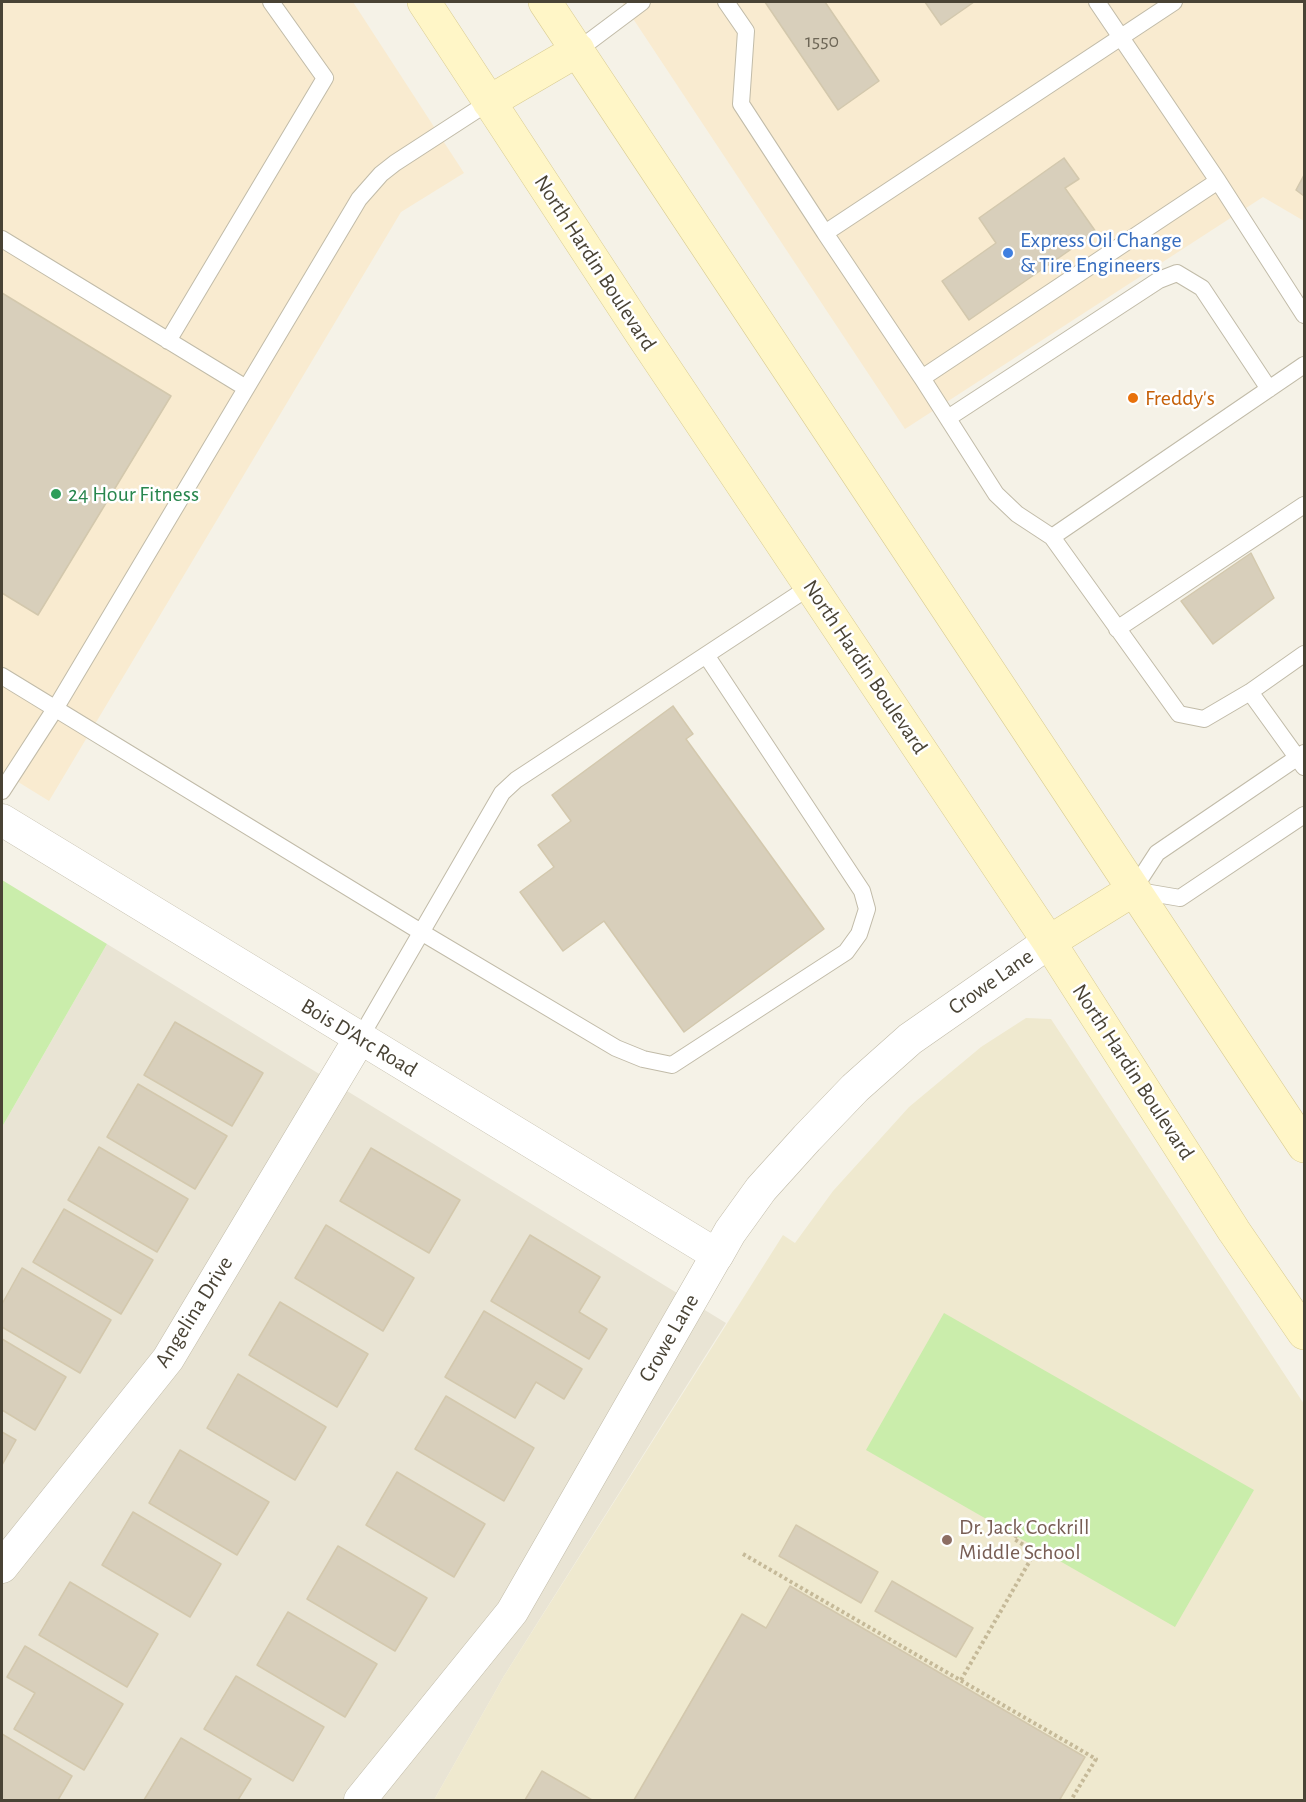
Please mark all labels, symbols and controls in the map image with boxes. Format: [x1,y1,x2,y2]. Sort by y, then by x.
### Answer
house number: 1550 [805,29,839,53]
street label: North Hardin Boulevard [528,170,662,356]
place label: Express Oil Change & Tire Engineers [1020,227,1182,278]
marker: Express Oil Change & Tire Engineers [1001,246,1015,260]
place label: Freddy's [1145,385,1215,411]
marker: Freddy's [1126,391,1140,405]
place label: 24 Hour Fitness [68,481,199,507]
marker: 24 Hour Fitness [49,487,63,501]
street label: North Hardin Boulevard [797,575,933,759]
street label: Crowe Lane [944,943,1038,1021]
street label: North Hardin Boulevard [1066,979,1200,1165]
street label: Bois D'Arc Road [296,993,422,1083]
street label: Angelina Drive [149,1251,239,1373]
street label: Crowe Lane [633,1289,705,1387]
place label: Dr. Jack Cockrill Middle School [959,1514,1089,1566]
marker: Dr. Jack Cockrill Middle School [940,1533,954,1547]

